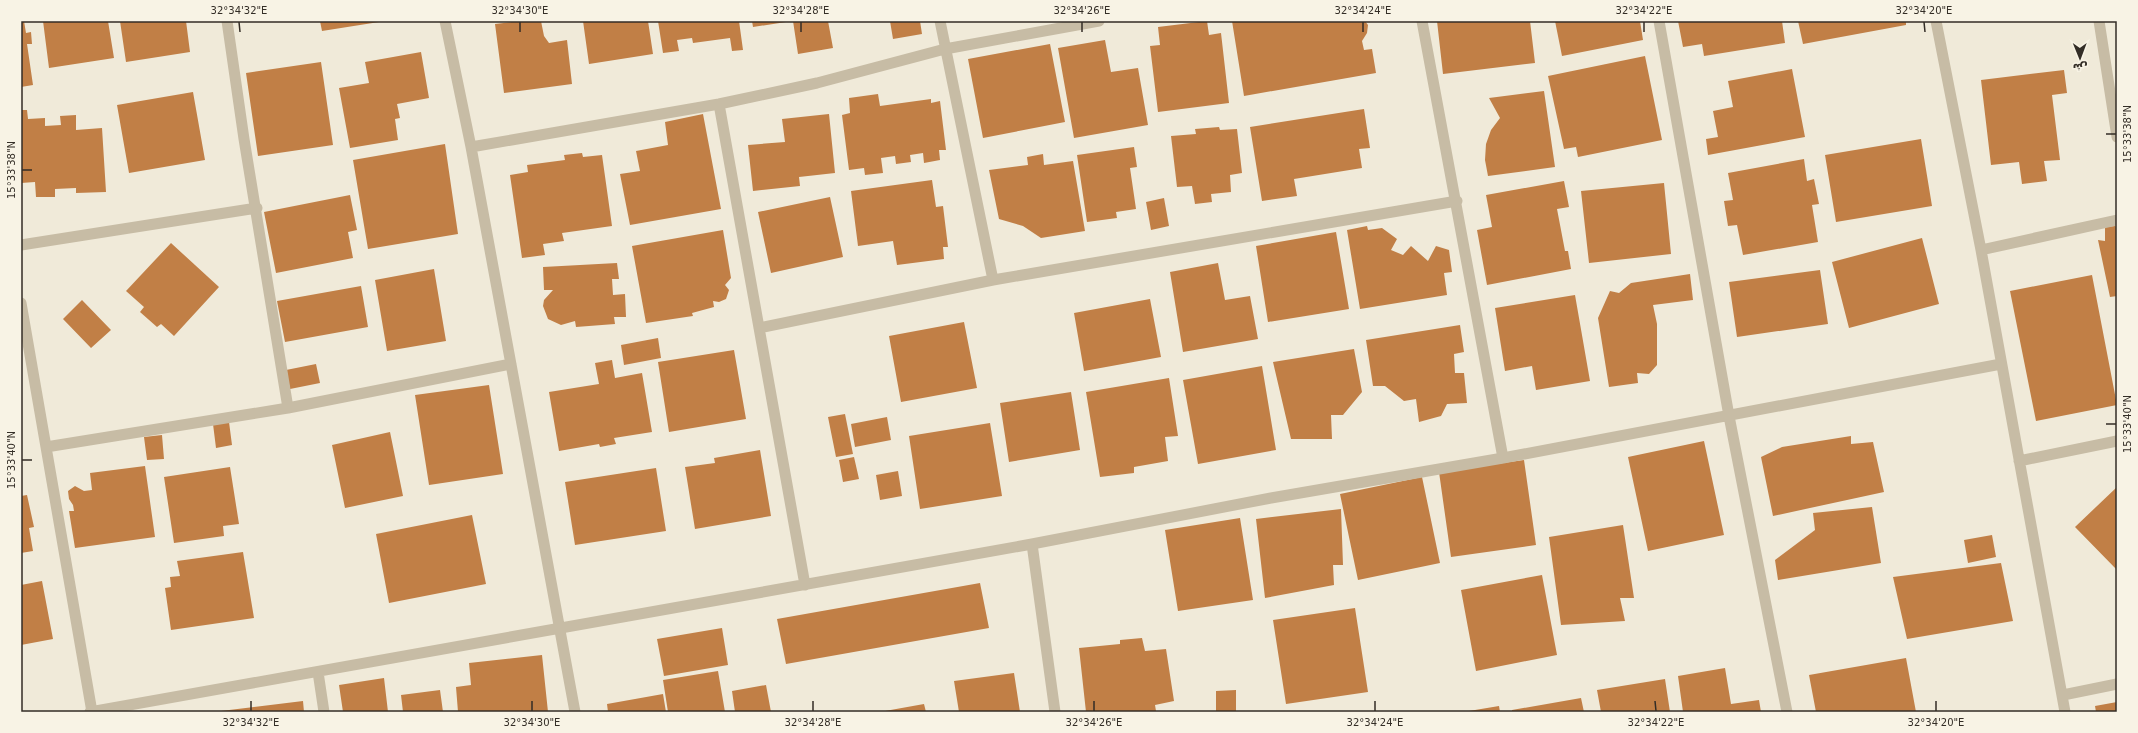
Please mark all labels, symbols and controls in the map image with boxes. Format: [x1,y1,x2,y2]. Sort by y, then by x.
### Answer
text: 32°34'32"E [211,5,267,16]
text: 32°34'30"E [492,5,548,16]
text: 32°34'28"E [773,5,829,16]
text: 32°34'26"E [1054,5,1110,16]
text: 32°34'24"E [1335,5,1391,16]
text: 32°34'22"E [1616,5,1672,16]
text: 32°34'20"E [1896,5,1952,16]
north arrow [2060,38,2100,78]
text: ش [2072,61,2088,74]
text: 15°33'38"N [2122,105,2133,163]
text: 15°33'38"N [6,141,17,199]
text: 15°33'40"N [2122,395,2133,453]
text: 15°33'40"N [6,431,17,489]
text: 32°34'32"E [223,717,279,728]
text: 32°34'30"E [504,717,560,728]
text: 32°34'28"E [785,717,841,728]
text: 32°34'26"E [1066,717,1122,728]
text: 32°34'24"E [1347,717,1403,728]
text: 32°34'22"E [1628,717,1684,728]
text: 32°34'20"E [1908,717,1964,728]

